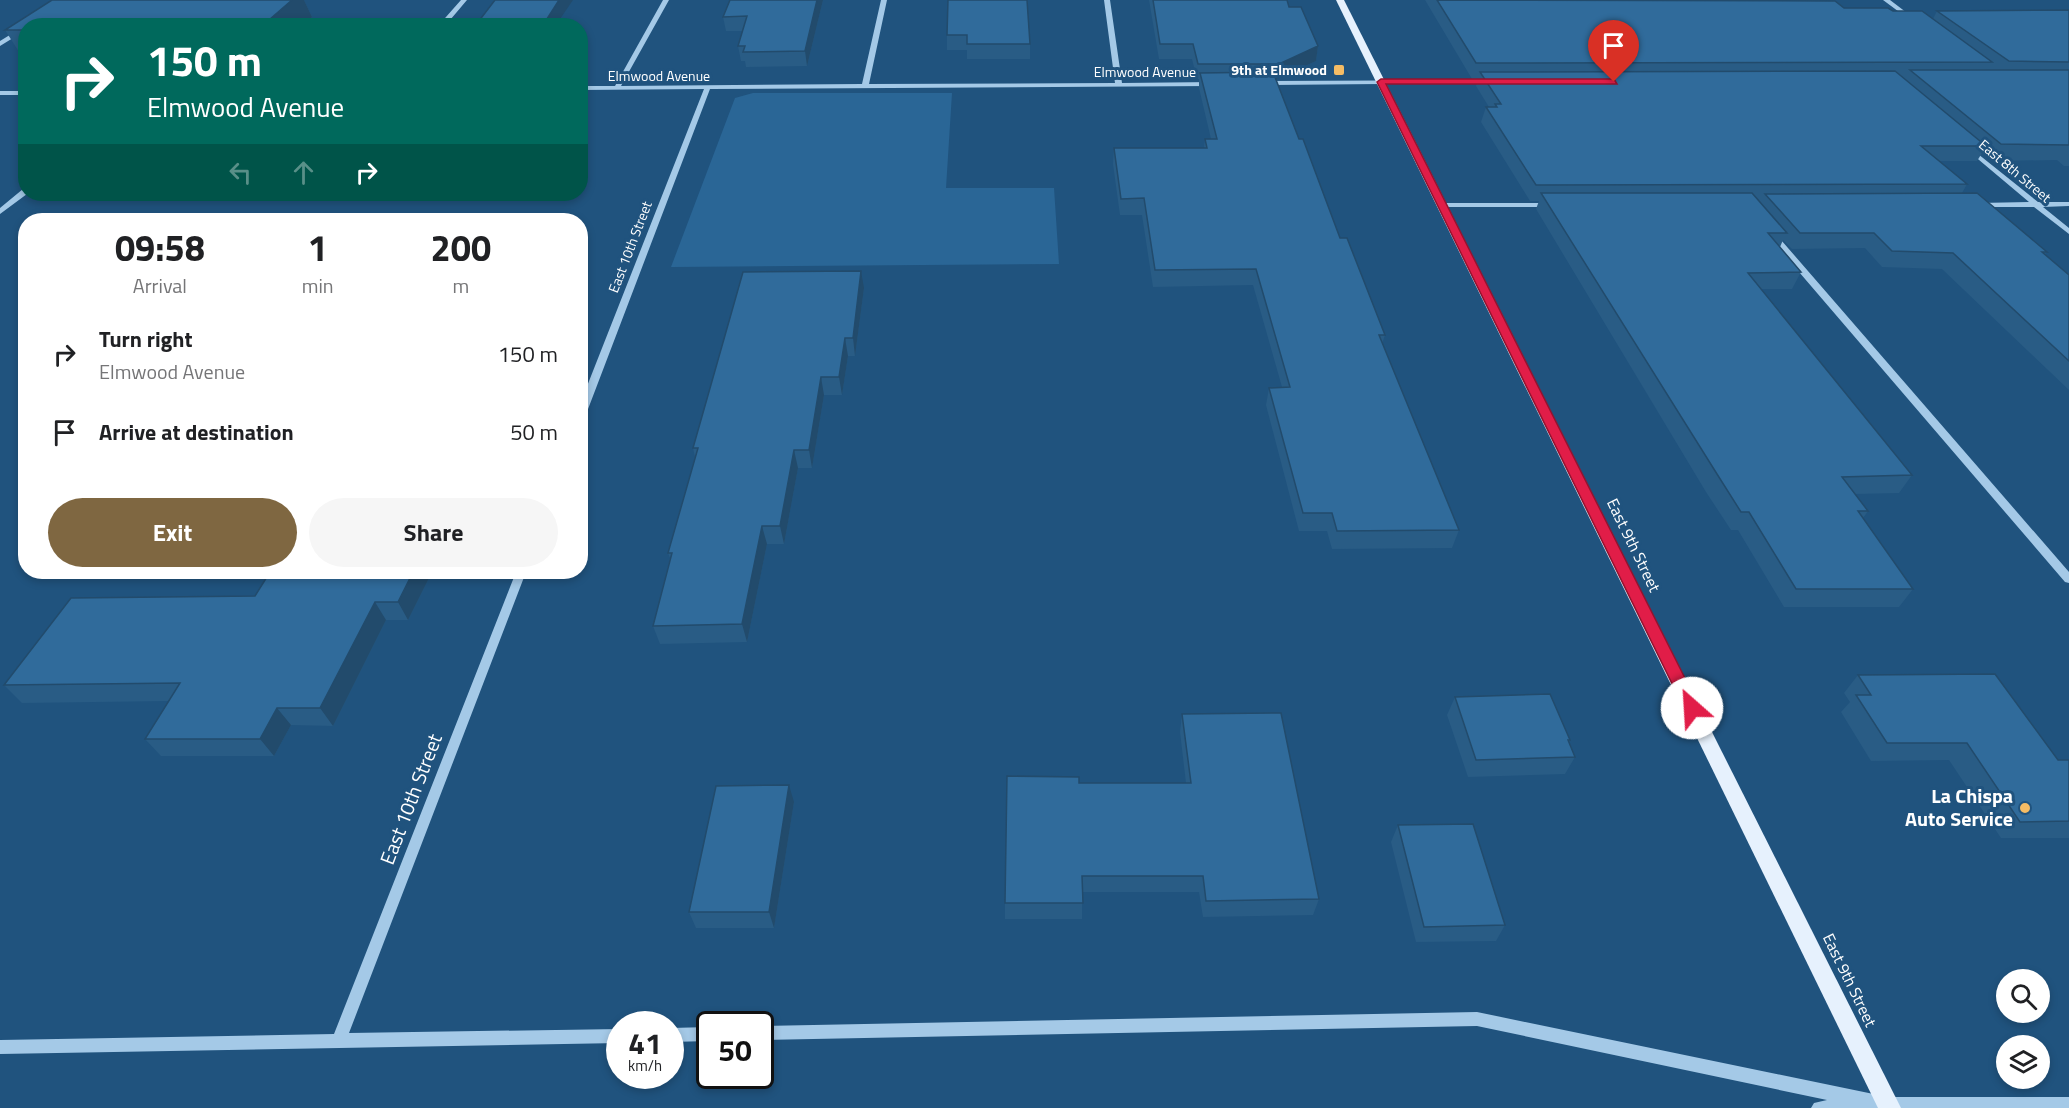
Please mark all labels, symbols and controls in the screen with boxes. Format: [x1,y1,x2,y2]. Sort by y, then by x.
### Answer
pin [1588,20,1639,82]
text: 150 m [147,28,262,92]
icon: arrive [1597,29,1630,62]
icon: right [48,42,126,120]
place label: 9th at Elmwood [1231,59,1327,80]
street label: Elmwood Avenue [1094,61,1196,82]
marker: 9th at Elmwood [1332,63,1346,77]
street label: Elmwood Avenue [608,65,710,86]
text: Elmwood Avenue [147,86,344,127]
street label: East 8th Street [1975,134,2056,207]
icon: left [224,156,257,189]
icon: ahead [287,156,320,189]
icon: right [350,156,383,189]
street label: East 10th Street [602,198,657,296]
text: 09:58 [115,220,205,275]
text: 1 [308,220,328,275]
text: 200 [431,220,491,275]
text: Arrival [133,270,187,301]
text: min [302,270,334,301]
text: m [452,270,469,301]
text: Turn right [99,322,193,356]
text: 150 m [498,337,558,371]
icon: right [48,338,81,371]
text: Elmwood Avenue [99,356,245,387]
text: Arrive at destination [99,415,294,449]
text: 50 m [510,415,558,449]
icon: arrive [48,416,81,449]
street label: East 9th Street [1601,494,1667,596]
button: Exit [48,498,297,567]
button: Share [309,498,558,567]
position arrow [1660,676,1724,740]
street label: East 10th Street [371,729,450,869]
place label: La Chispa Auto Service [1905,780,2013,834]
marker: La Chispa Auto Service [2018,801,2032,815]
street label: East 9th Street [1817,929,1883,1031]
map controls [1996,969,2050,1089]
button: search [1996,969,2050,1023]
speed limit sign: 50 [696,1011,774,1089]
text: 41 [628,1020,662,1066]
button: layers [1996,1035,2050,1089]
text: km/h [628,1054,662,1077]

